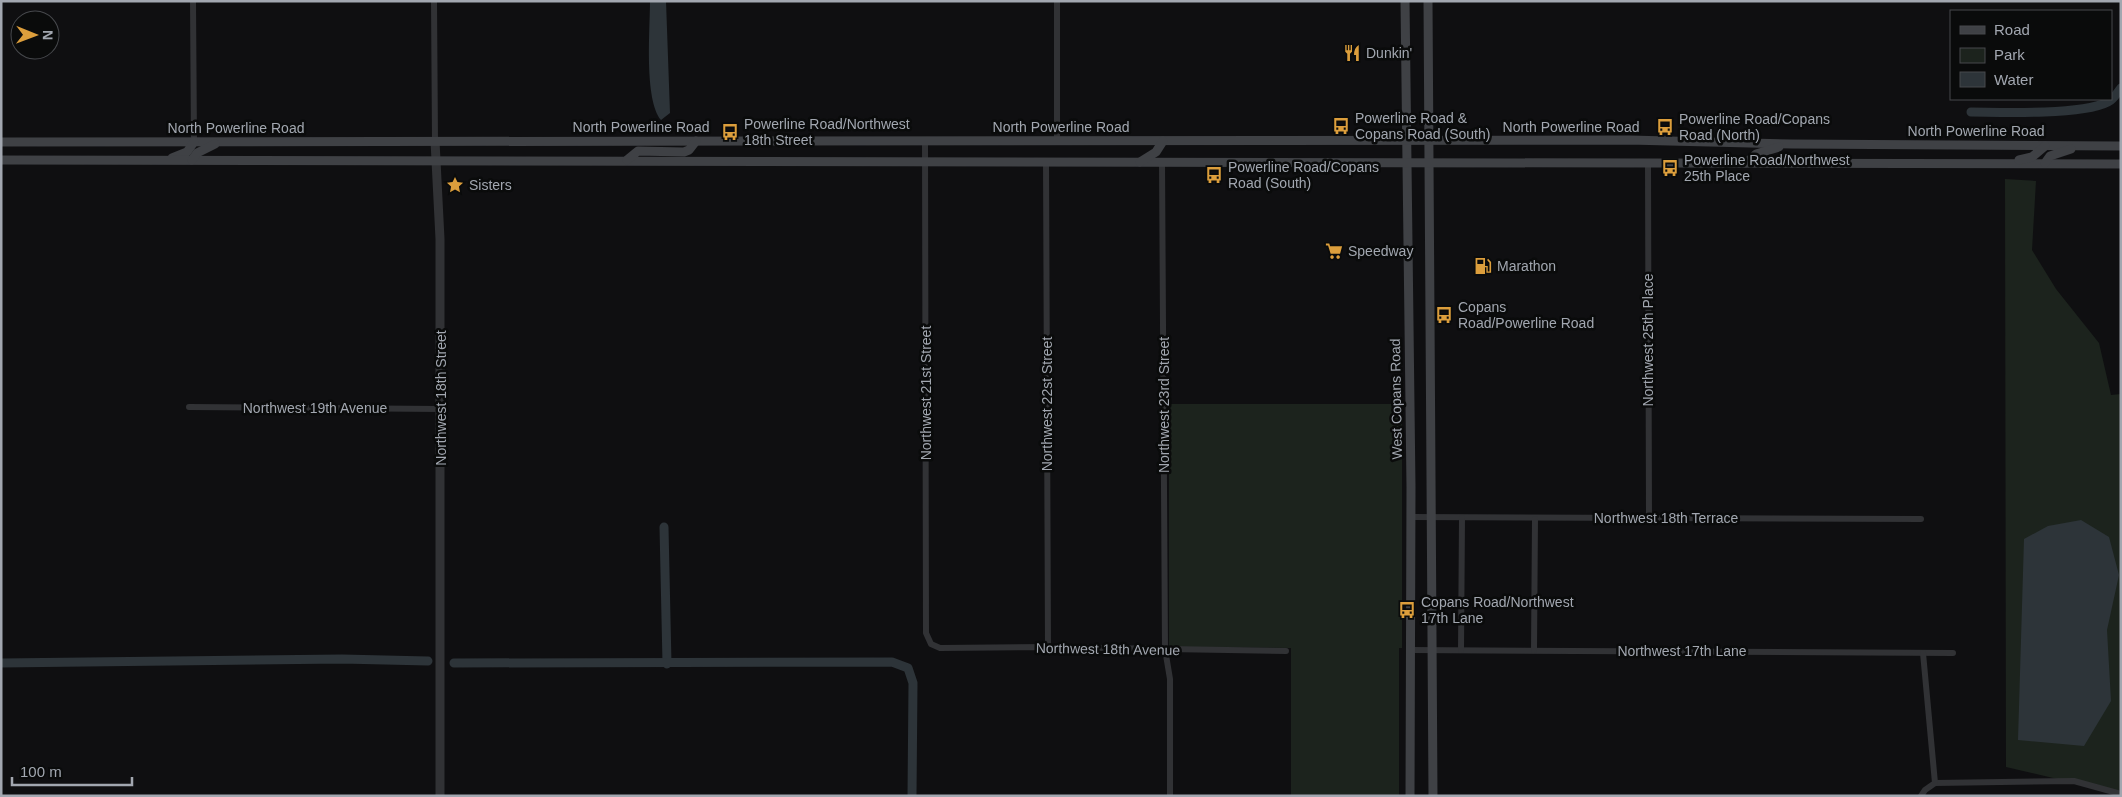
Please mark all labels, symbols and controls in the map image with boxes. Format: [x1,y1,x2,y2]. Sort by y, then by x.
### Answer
north arrow [10,10,60,60]
legend [1950,10,2112,100]
text: Road [1994,21,2030,38]
text: N [40,30,56,40]
restaurant icon: Dunkin' [1342,43,1362,63]
place label: Dunkin' [1366,45,1412,61]
text: Park [1994,46,2025,63]
text: Water [1994,71,2033,88]
place label: Powerline Road & Copans Road (South) [1355,110,1490,142]
place label: Powerline Road/Copans Road (North) [1679,111,1830,143]
place label: Powerline Road/Northwest 18th Street [744,116,910,148]
bus stop icon: Powerline Road & Copans Road (South) [1331,116,1351,136]
bus stop icon: Powerline Road/Copans Road (North) [1655,117,1675,137]
street label: North Powerline Road [573,119,709,135]
street label: North Powerline Road [993,119,1129,135]
street label: North Powerline Road [1503,119,1639,135]
street label: North Powerline Road [168,120,304,136]
bus stop icon: Powerline Road/Northwest 18th Street [720,122,740,142]
street label: North Powerline Road [1908,123,2044,139]
place label: Powerline Road/Northwest 25th Place [1684,152,1850,184]
bus stop icon: Powerline Road/Northwest 25th Place [1660,158,1680,178]
place label: Powerline Road/Copans Road (South) [1228,159,1379,191]
bus stop icon: Powerline Road/Copans Road (South) [1204,165,1224,185]
place icon: Sisters [445,175,465,195]
place label: Sisters [469,177,512,193]
supermarket icon: Speedway [1324,241,1344,261]
place label: Speedway [1348,243,1413,259]
fuel station icon: Marathon [1473,256,1493,276]
place label: Marathon [1497,258,1556,274]
street label: Northwest 25th Place [1640,273,1656,407]
place label: Copans Road/Powerline Road [1458,299,1594,331]
bus stop icon: Copans Road/Powerline Road [1434,305,1454,325]
street label: Northwest 21st Street [918,326,934,460]
street label: Northwest 18th Street [433,330,449,466]
street label: Northwest 22st Street [1039,337,1055,471]
street label: Northwest 23rd Street [1156,337,1172,473]
street label: West Copans Road [1387,338,1405,460]
street label: Northwest 19th Avenue [243,400,387,416]
street label: Northwest 18th Terrace [1594,510,1738,526]
place label: Copans Road/Northwest 17th Lane [1421,594,1574,626]
bus stop icon: Copans Road/Northwest 17th Lane [1397,600,1417,620]
street label: Northwest 18th Avenue [1036,640,1181,658]
street label: Northwest 17th Lane [1617,643,1747,659]
scale bar [12,754,132,786]
text: 100 m [20,763,62,780]

